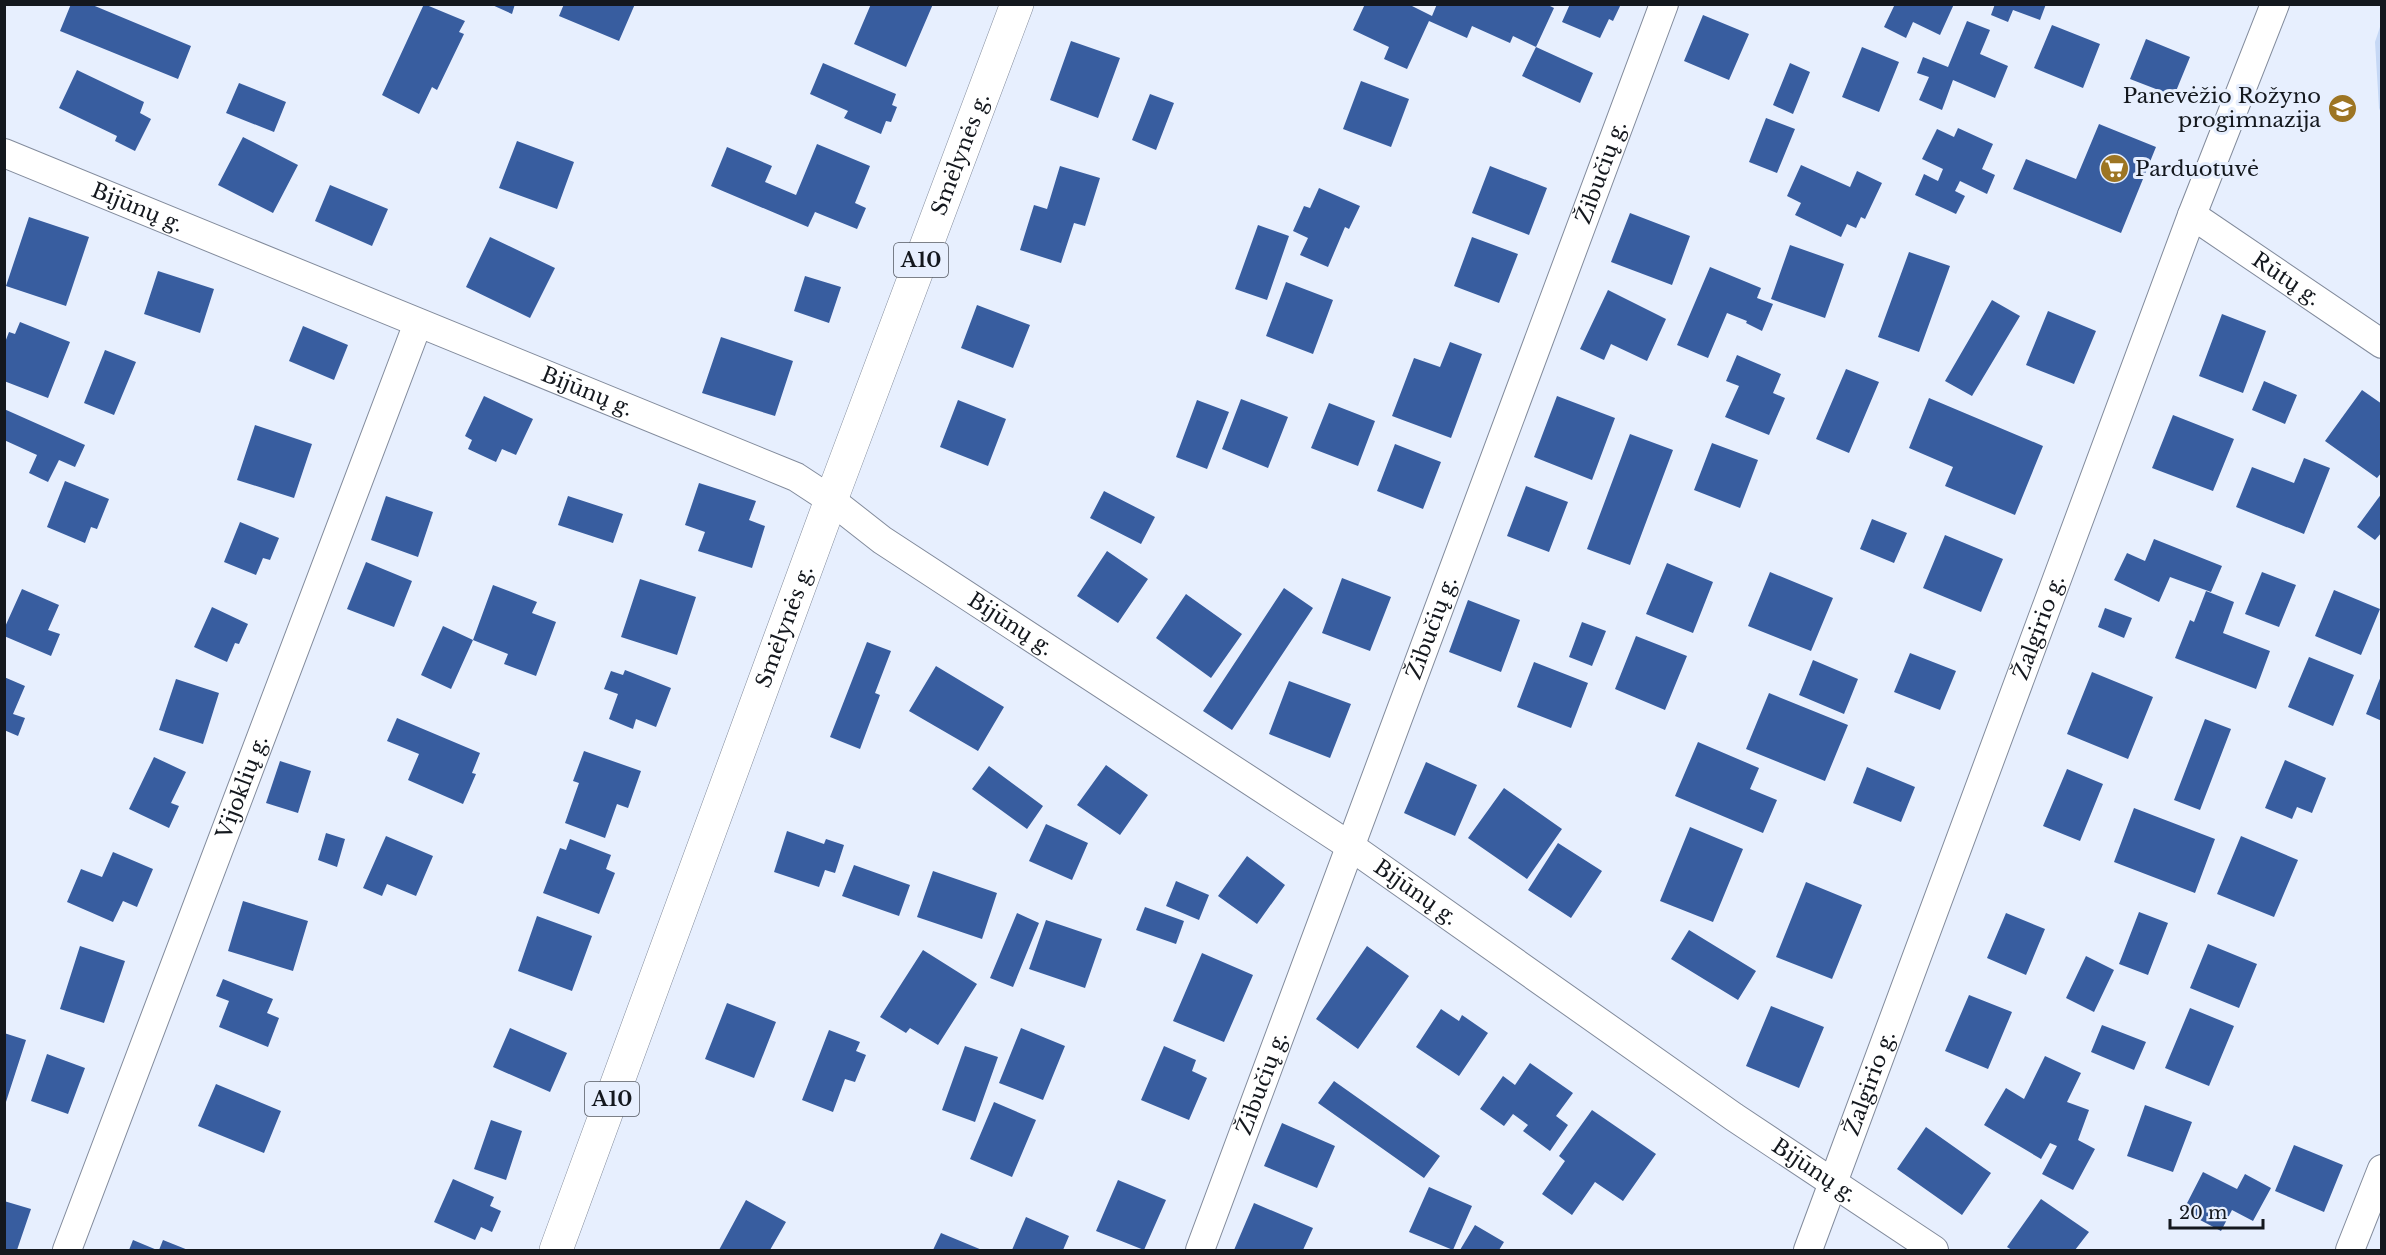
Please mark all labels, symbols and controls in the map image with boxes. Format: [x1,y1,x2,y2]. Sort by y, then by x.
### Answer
place label: Panevėžio Rožyno progimnazija [2123,83,2321,133]
street label: Smėlynės g. [926,90,995,219]
school or university icon: Panevėžio Rožyno progimnazija [2326,92,2358,124]
street label: Žibučių g. [1570,117,1632,227]
supermarket icon: Parduotuvė [2098,153,2130,185]
place label: Parduotuvė [2135,156,2259,182]
street label: Bijūnų g. [88,177,187,238]
road number: A10 [894,243,948,277]
street label: Rūtų g. [2247,247,2325,311]
street label: Bijūnų g. [538,361,637,422]
street label: Smėlynės g. [750,562,819,691]
street label: Žalgirio g. [2008,572,2070,683]
street label: Žibučių g. [1401,573,1463,683]
street label: Bijūnų g. [963,587,1058,661]
street label: Vijoklių g. [211,732,274,843]
street label: Bijūnų g. [1369,854,1463,931]
street label: Žalgirio g. [1839,1027,1901,1139]
street label: Žibučių g. [1231,1028,1293,1138]
road number: A10 [585,1082,639,1116]
street label: Bijūnų g. [1767,1133,1862,1208]
scale bar [2170,1192,2263,1230]
text: 20 m [2179,1202,2227,1224]

